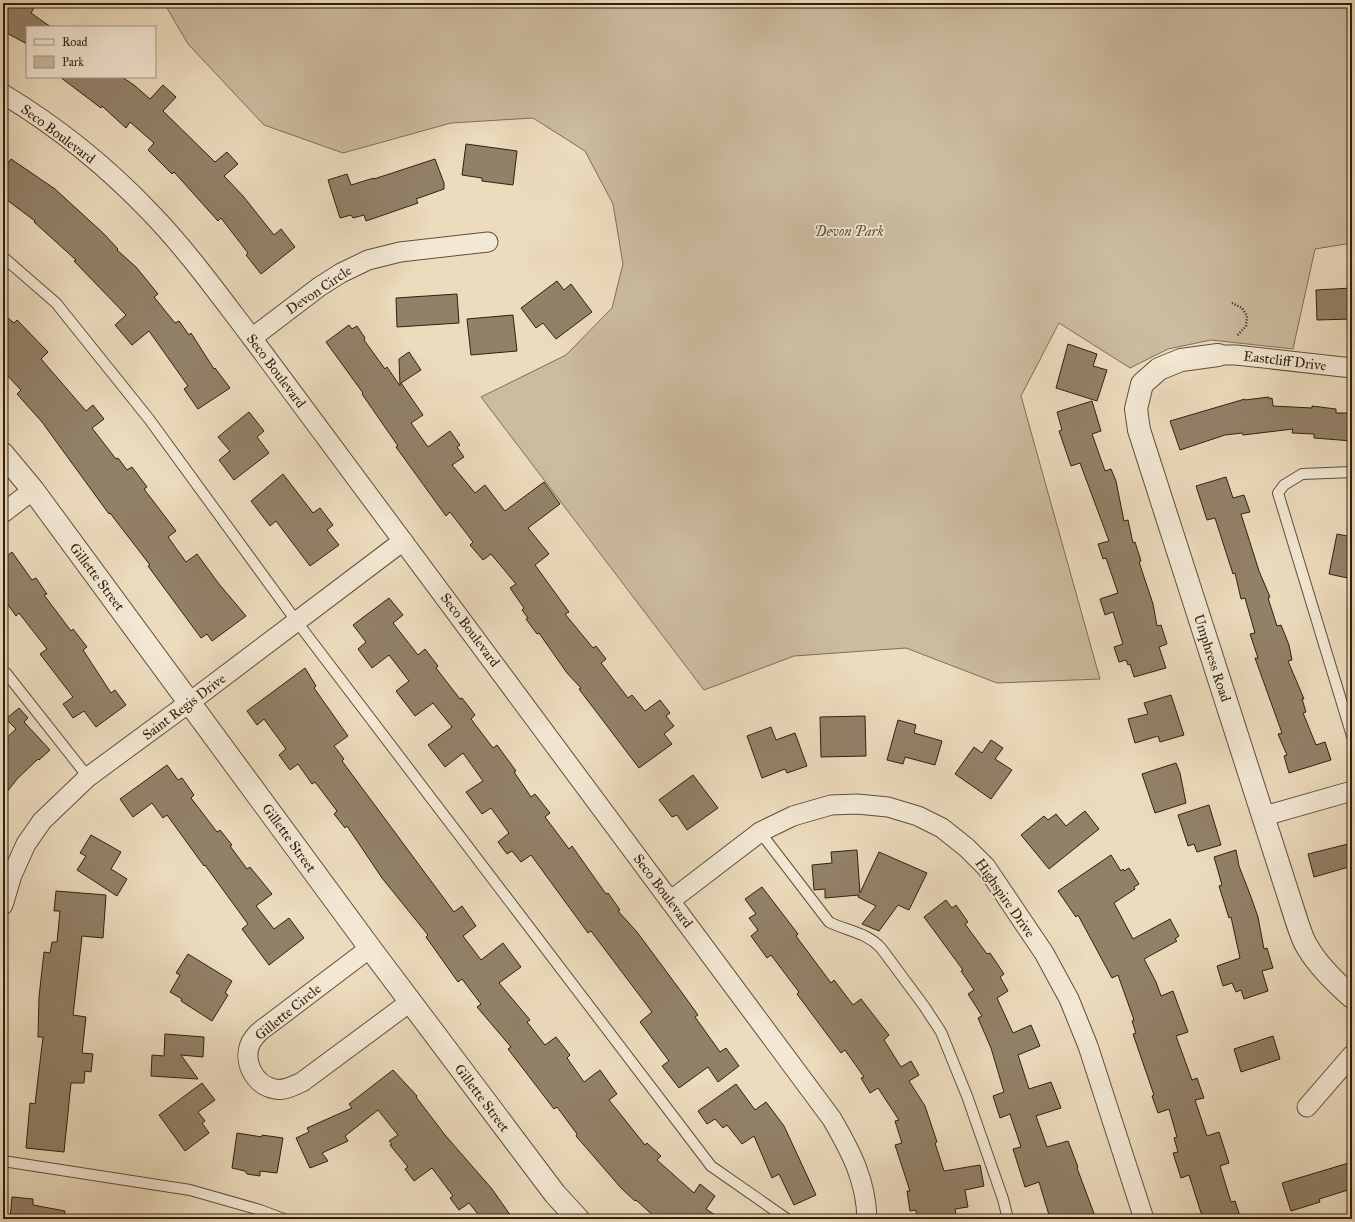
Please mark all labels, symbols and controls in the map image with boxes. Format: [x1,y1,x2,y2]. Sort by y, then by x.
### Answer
legend [26,26,156,78]
text: Road [62,35,88,49]
text: Park [62,55,84,69]
street label: Seco Boulevard [18,101,98,167]
park label: Devon Park [814,223,884,240]
street label: Devon Circle [283,262,355,318]
street label: Seco Boulevard [243,331,309,411]
street label: Eastcliff Drive [1243,347,1328,375]
street label: Gillette Street [66,540,128,614]
street label: Seco Boulevard [437,590,503,670]
street label: Umphress Road [1190,612,1234,704]
street label: Saint Regis Drive [139,670,229,744]
street label: Gillette Street [258,800,320,876]
street label: Seco Boulevard [630,851,696,931]
street label: Highspire Drive [971,855,1039,941]
street label: Gillette Circle [251,980,325,1044]
street label: Gillette Street [451,1061,513,1135]

